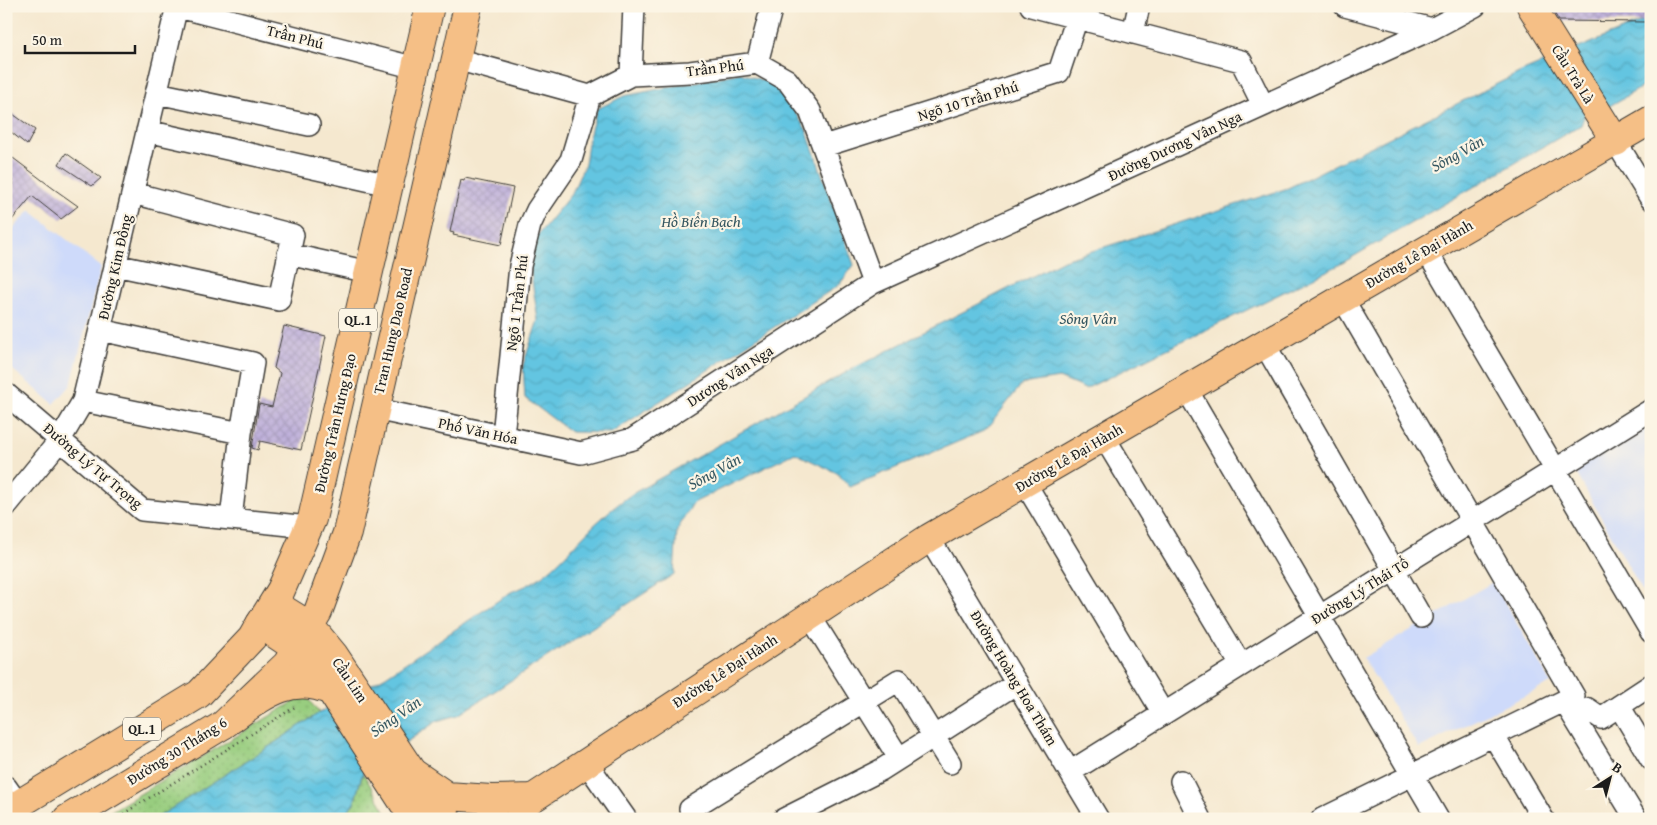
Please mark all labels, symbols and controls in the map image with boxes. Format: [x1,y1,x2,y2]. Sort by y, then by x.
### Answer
street label: Trần Phú [264,19,327,54]
scale bar [25,22,135,54]
text: 50 m [32,29,63,50]
street label: Cầu Trà Là [1547,40,1600,107]
street label: Trần Phú [685,53,746,81]
street label: Ngõ 10 Trần Phú [915,75,1021,126]
street label: Đường Dương Vân Nga [1105,105,1245,186]
water label: Sông Vân [1426,129,1488,177]
water label: Hồ Biển Bạch [660,209,741,233]
street label: Đường Kim Đồng [92,212,137,322]
street label: Đường Lê Đại Hành [1361,214,1477,293]
street label: Ngõ 1 Trần Phú [500,253,533,352]
street label: Tran Hung Dao Road [368,266,417,396]
water label: Sông Vân [1059,306,1117,330]
road number: QL.1 [339,308,377,332]
street label: Dương Vân Nga [682,340,777,411]
street label: Đường Trân Hưng Đạo [308,351,361,494]
street label: Phố Văn Hóa [436,412,520,449]
street label: Đường Lý Tự Trọng [39,418,148,514]
street label: Đường Lê Đại Hành [1011,418,1127,497]
water label: Sông Vân [683,447,745,495]
street label: Đường Lý Thái Tổ [1307,552,1413,629]
street label: Đường Hoàng Hoa Thám [966,606,1064,750]
street label: Đường Lê Đại Hành [668,628,782,712]
street label: Cầu Lim [328,653,374,707]
water label: Sông Vân [365,690,425,742]
street label: Đường 30 Tháng 6 [123,711,231,790]
road number: QL.1 [123,718,161,741]
north arrow [1584,752,1634,802]
text: B [1608,757,1627,778]

